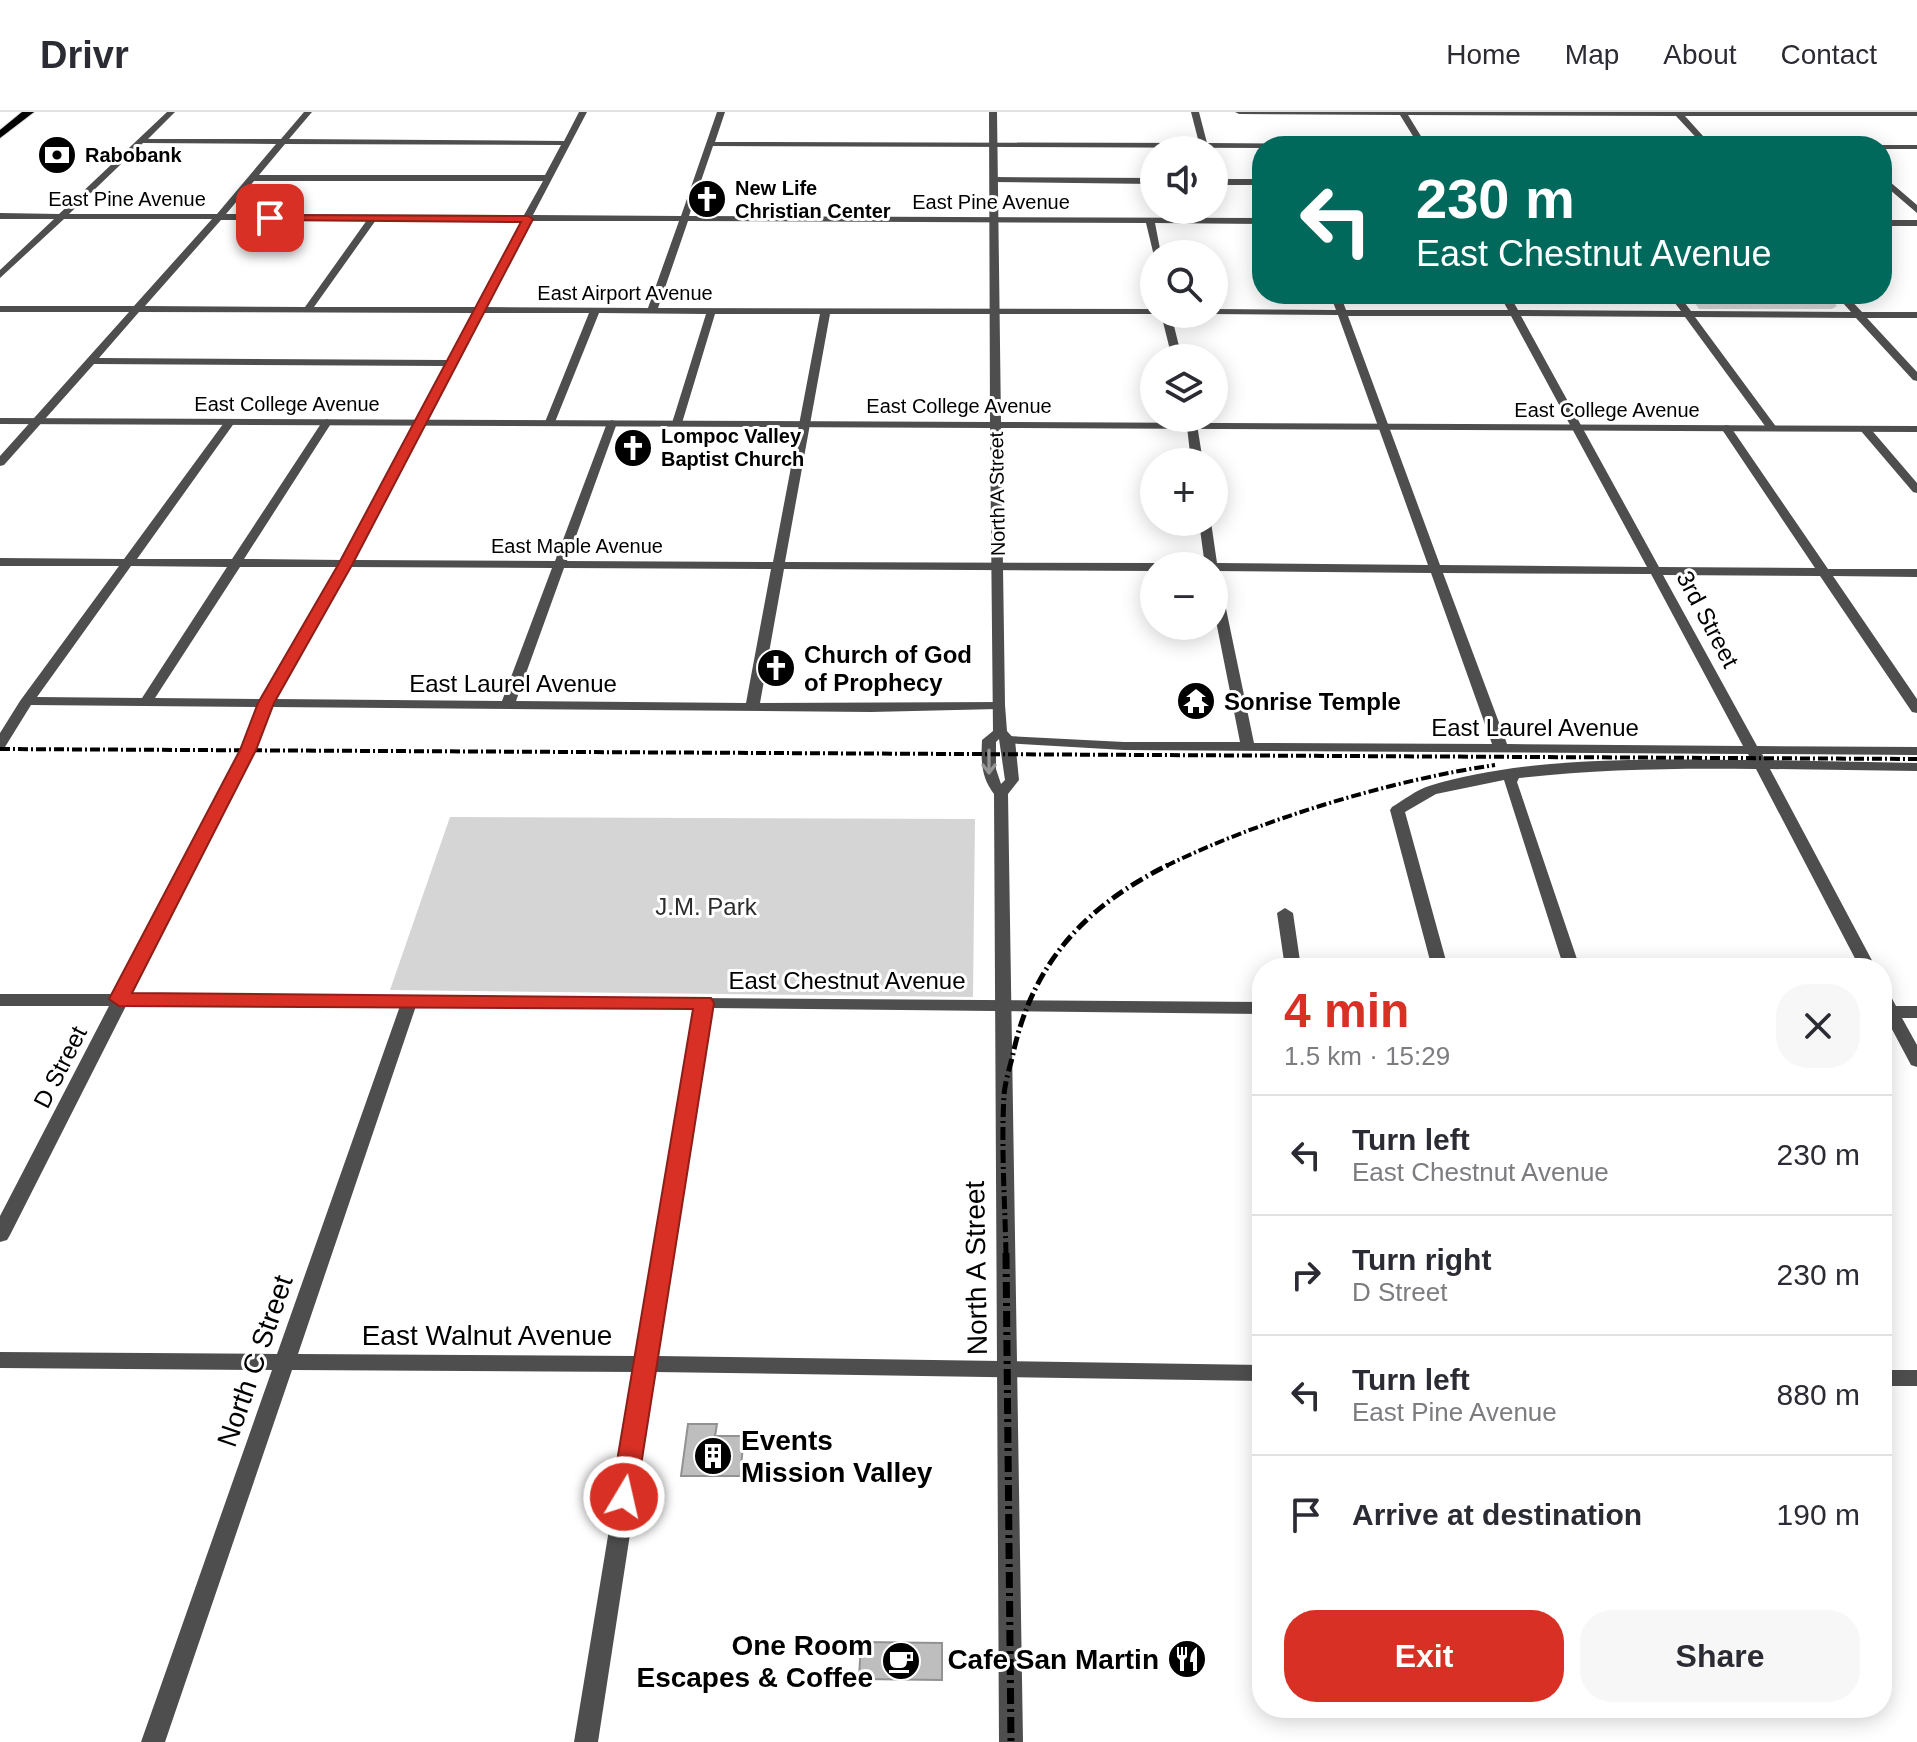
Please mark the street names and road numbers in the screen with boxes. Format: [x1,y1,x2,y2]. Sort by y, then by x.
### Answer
street label: East Pine Avenue [48,188,206,210]
street label: East Pine Avenue [912,191,1070,213]
street label: East Airport Avenue [537,282,713,304]
street label: East College Avenue [194,393,380,415]
street label: East College Avenue [866,395,1052,417]
street label: East College Avenue [1514,399,1700,421]
street label: North A Street [985,431,1009,556]
street label: East Maple Avenue [491,535,663,557]
street label: 3rd Street [1671,566,1745,672]
street label: East Laurel Avenue [409,670,617,697]
street label: East Laurel Avenue [1431,714,1639,741]
street label: East Chestnut Avenue [728,967,966,994]
street label: D Street [28,1021,92,1112]
street label: North A Street [959,1180,993,1355]
street label: North C Street [211,1271,299,1451]
street label: East Walnut Avenue [362,1320,612,1351]

